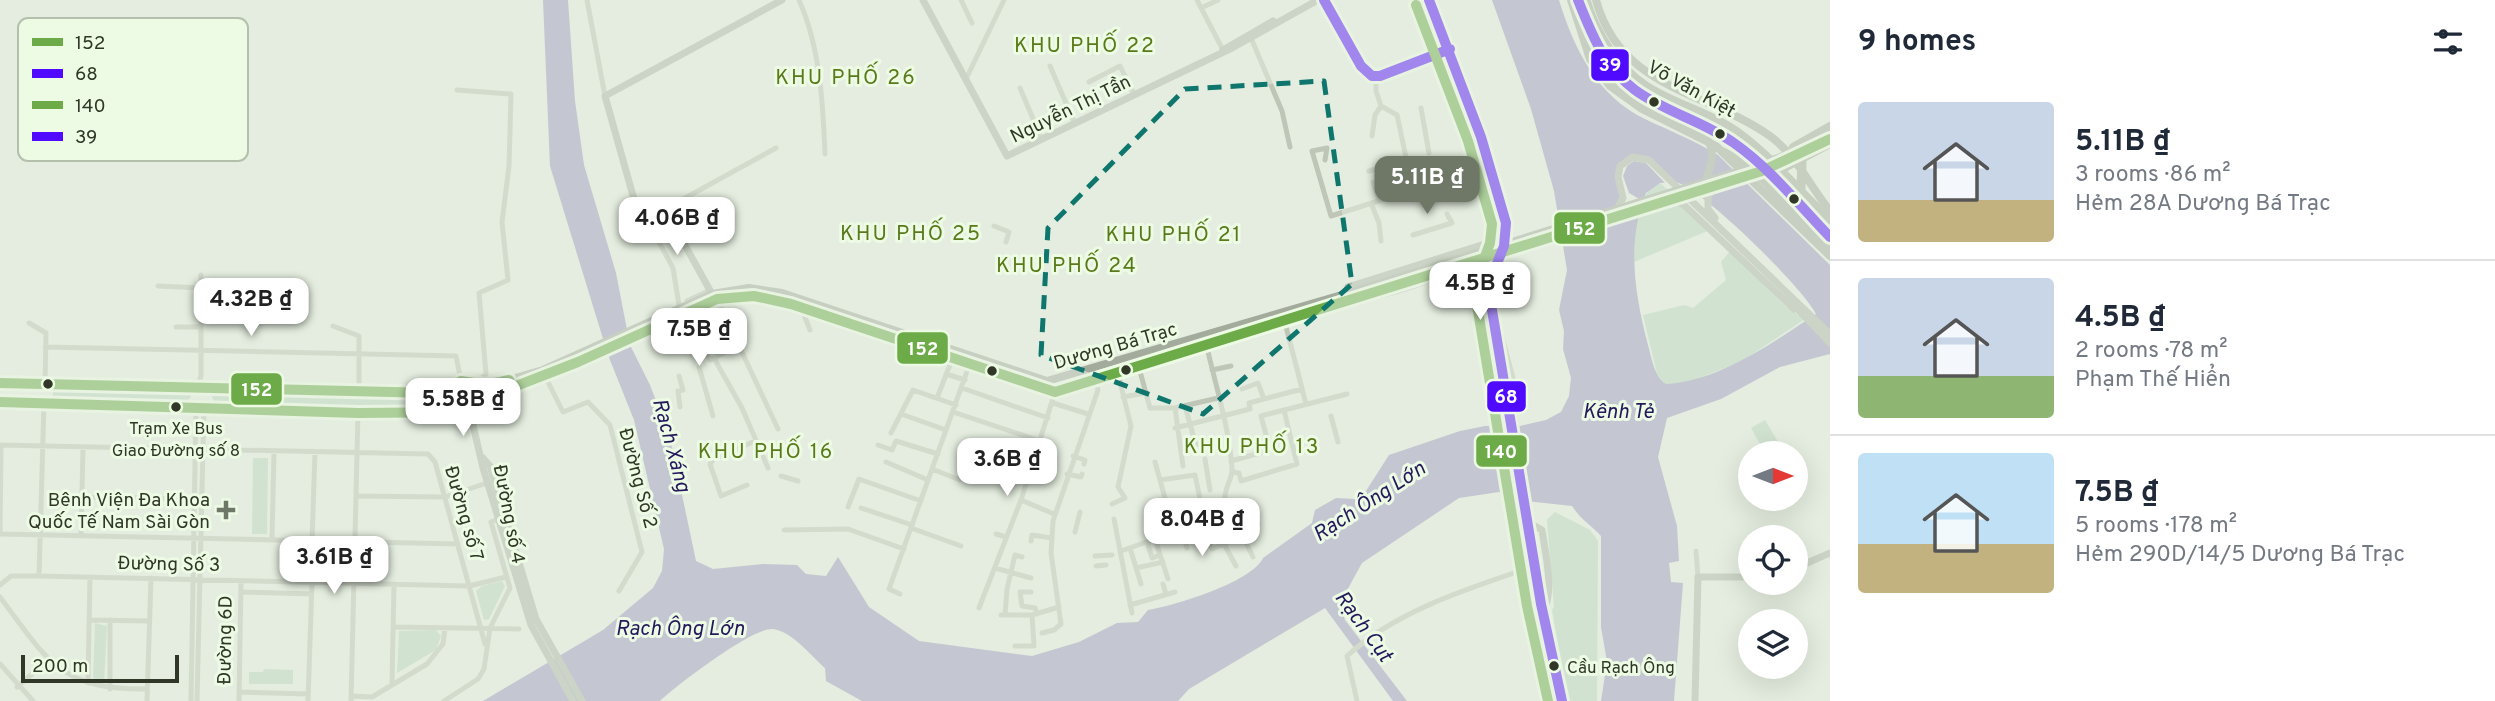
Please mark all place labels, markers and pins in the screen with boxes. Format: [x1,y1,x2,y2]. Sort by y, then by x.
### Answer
unlabelled marker [1647,95,1661,109]
unlabelled marker [1713,127,1727,141]
pin: 5.11B ₫ [1362,156,1492,216]
unlabelled marker [1787,192,1801,206]
pin: 4.06B ₫ [612,198,742,257]
pin: 4.5B ₫ [1423,262,1537,322]
pin: 4.32B ₫ [186,278,316,338]
pin: 7.5B ₫ [642,308,756,368]
unlabelled marker [1119,363,1133,377]
unlabelled marker [985,364,999,378]
unlabelled marker [41,377,55,391]
pin: 5.58B ₫ [398,378,528,438]
marker: Trạm Xe Bus Giao Đường số 8 [169,400,183,414]
place label: Trạm Xe Bus Giao Đường số 8 [112,419,240,463]
pin: 3.6B ₫ [950,438,1064,498]
place label: Bệnh Viện Đa Khoa Quốc Tế Nam Sài Gòn [28,489,210,535]
pin: 8.04B ₫ [1137,498,1267,558]
marker: Bệnh Viện Đa Khoa Quốc Tế Nam Sài Gòn [216,500,236,520]
pin: 3.61B ₫ [269,536,399,596]
place label: Cầu Rạch Ông [1567,657,1675,680]
marker: Cầu Rạch Ông [1547,659,1561,673]

